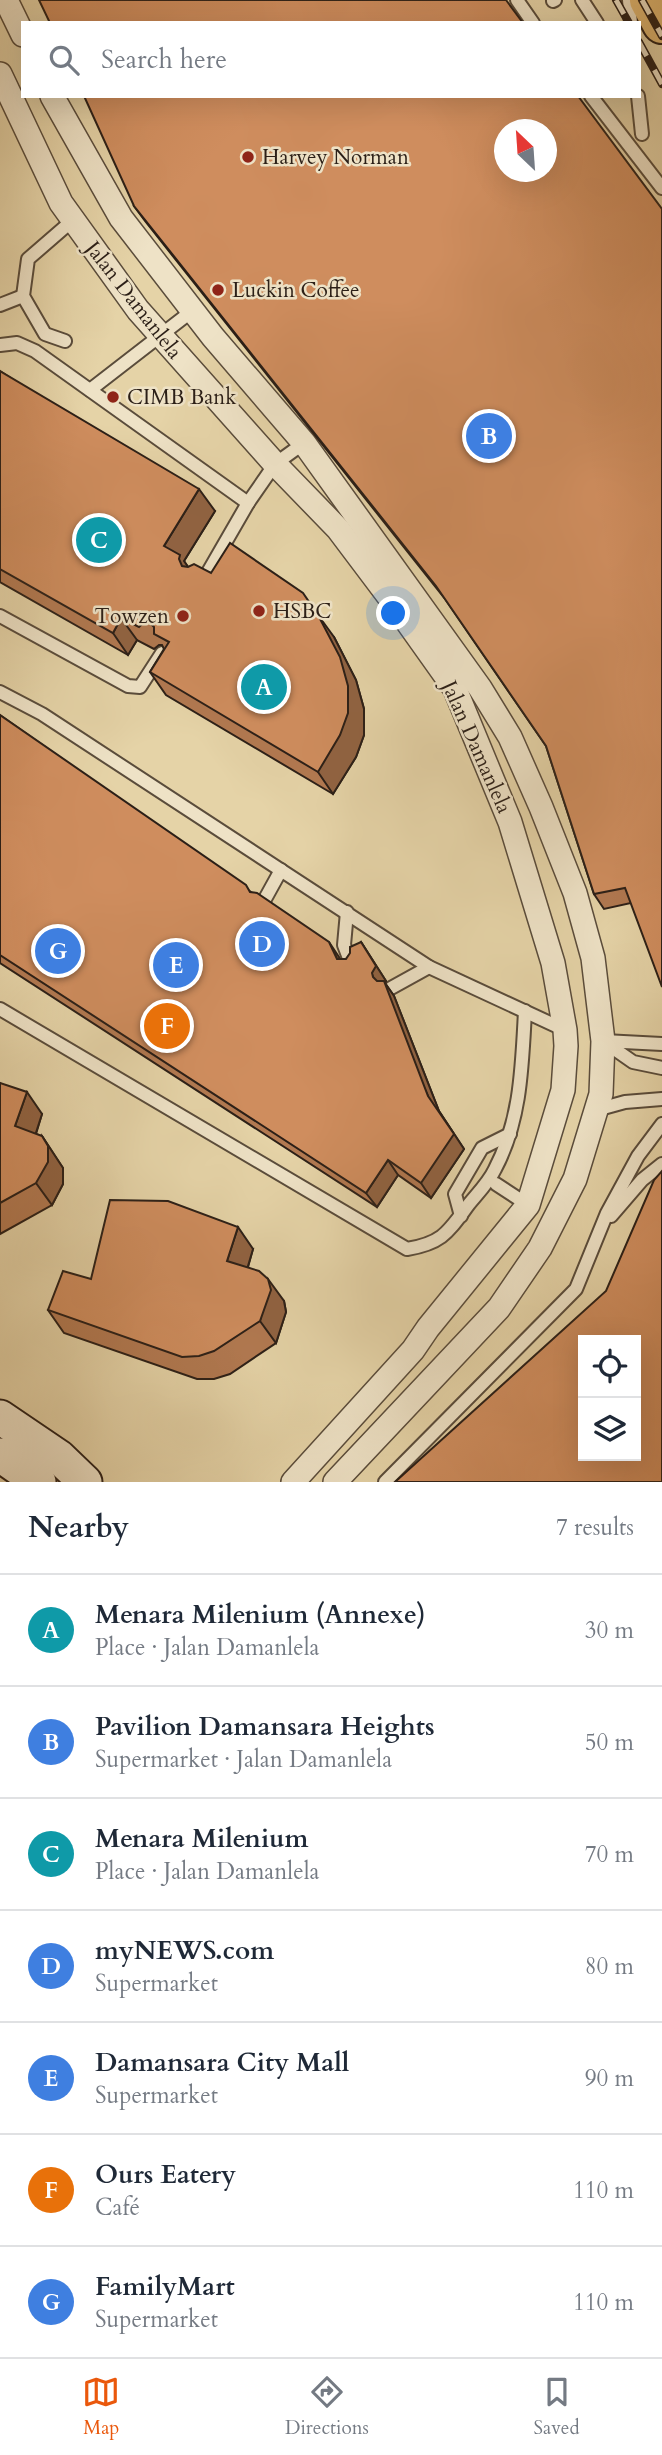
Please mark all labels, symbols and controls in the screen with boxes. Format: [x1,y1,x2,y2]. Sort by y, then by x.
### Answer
search box [21,21,641,98]
icon: search [45,41,83,79]
text: Search here [101,42,227,77]
north arrow [494,119,557,182]
place label: Harvey Norman [262,143,409,172]
marker: Harvey Norman [240,149,256,165]
street label: Jalan Damanlela [77,233,189,365]
place label: Luckin Coffee [232,276,360,305]
marker: Luckin Coffee [210,282,226,298]
place label: CIMB Bank [127,383,237,412]
marker: CIMB Bank [105,389,121,405]
pin: B [466,410,512,462]
pin: C [76,514,122,566]
your location [376,596,410,630]
place label: HSBC [273,597,331,626]
place label: Towzen [95,602,169,631]
marker: HSBC [251,603,267,619]
marker: Towzen [175,608,191,624]
pin: A [241,661,287,713]
street label: Jalan Damanlela [433,674,519,818]
pin: D [239,918,285,970]
pin: G [35,925,81,977]
pin: E [153,939,199,991]
pin: F [144,1000,190,1052]
map controls [578,1335,641,1461]
button: locate [578,1335,641,1398]
button: layers [578,1398,641,1461]
text: Nearby [28,1507,129,1548]
text: 7 results [556,1512,634,1543]
text: Menara Milenium (Annexe) [95,1597,426,1632]
text: A [42,1615,60,1646]
text: 30 m [585,1615,634,1646]
text: Place · Jalan Damanlela [95,1632,319,1663]
text: Pavilion Damansara Heights [95,1709,435,1744]
text: B [43,1727,59,1758]
text: 50 m [585,1727,634,1758]
text: Supermarket · Jalan Damanlela [95,1744,392,1775]
text: Menara Milenium [95,1821,308,1856]
text: C [42,1839,60,1870]
text: 70 m [585,1839,634,1870]
text: Place · Jalan Damanlela [95,1856,319,1887]
text: myNEWS.com [95,1933,274,1968]
text: D [41,1951,61,1982]
text: 80 m [585,1951,634,1982]
text: Supermarket [95,1968,218,1999]
text: Damansara City Mall [95,2045,349,2080]
text: E [44,2063,58,2094]
text: 90 m [585,2063,634,2094]
text: Supermarket [95,2080,218,2111]
text: Ours Eatery [95,2157,236,2192]
text: F [44,2175,58,2206]
text: 110 m [573,2175,634,2206]
text: Café [95,2192,140,2223]
text: FamilyMart [95,2269,235,2304]
text: G [42,2287,60,2318]
text: 110 m [573,2287,634,2318]
text: Supermarket [95,2304,218,2335]
tab: Map [82,2373,120,2441]
tab: Directions [285,2373,369,2441]
tab: Saved [534,2373,580,2441]

